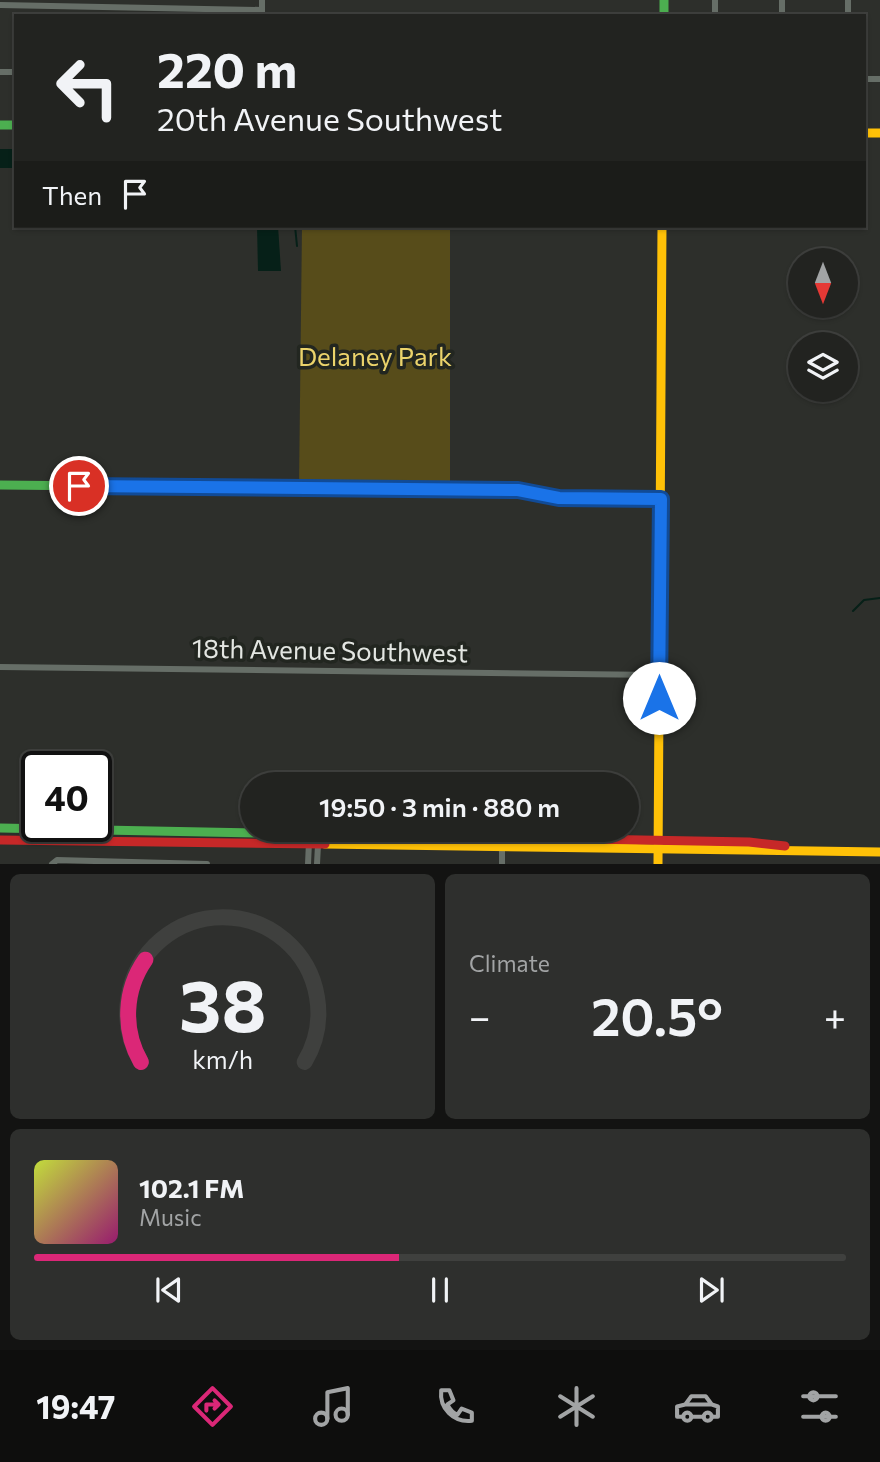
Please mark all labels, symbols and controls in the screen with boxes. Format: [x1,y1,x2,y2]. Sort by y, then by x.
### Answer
text: 220 m [157,38,297,98]
icon: left [42,42,133,133]
text: 20th Avenue Southwest [157,98,502,138]
icon: arrive [116,175,154,213]
text: Then [42,179,102,210]
north arrow [788,248,858,318]
map controls [788,248,858,402]
button: layers [788,332,858,402]
park label: Delaney Park [298,340,452,371]
pin [49,456,109,516]
icon: arrive [60,467,98,505]
street label: 18th Avenue Southwest [192,632,468,667]
position arrow [622,661,696,735]
speed limit sign: 40 [21,751,112,842]
text: 19:50 · 3 min · 880 m [319,791,560,822]
text: Climate [469,949,550,977]
text: 38 [179,959,266,1048]
text: 20.5° [591,983,723,1047]
text: − [469,992,491,1039]
text: + [824,992,846,1039]
text: km/h [192,1044,253,1074]
text: 102.1 FM [139,1172,244,1203]
text: Music [139,1203,202,1231]
icon: previous [150,1271,188,1309]
icon: pause [421,1271,459,1309]
icon: next [692,1271,730,1309]
icon: directions [188,1382,237,1431]
icon: music [309,1382,358,1431]
icon: phone [431,1382,480,1431]
icon: climate [552,1382,601,1431]
icon: car [673,1382,722,1431]
icon: filters [795,1382,844,1431]
text: 19:47 [36,1386,115,1426]

